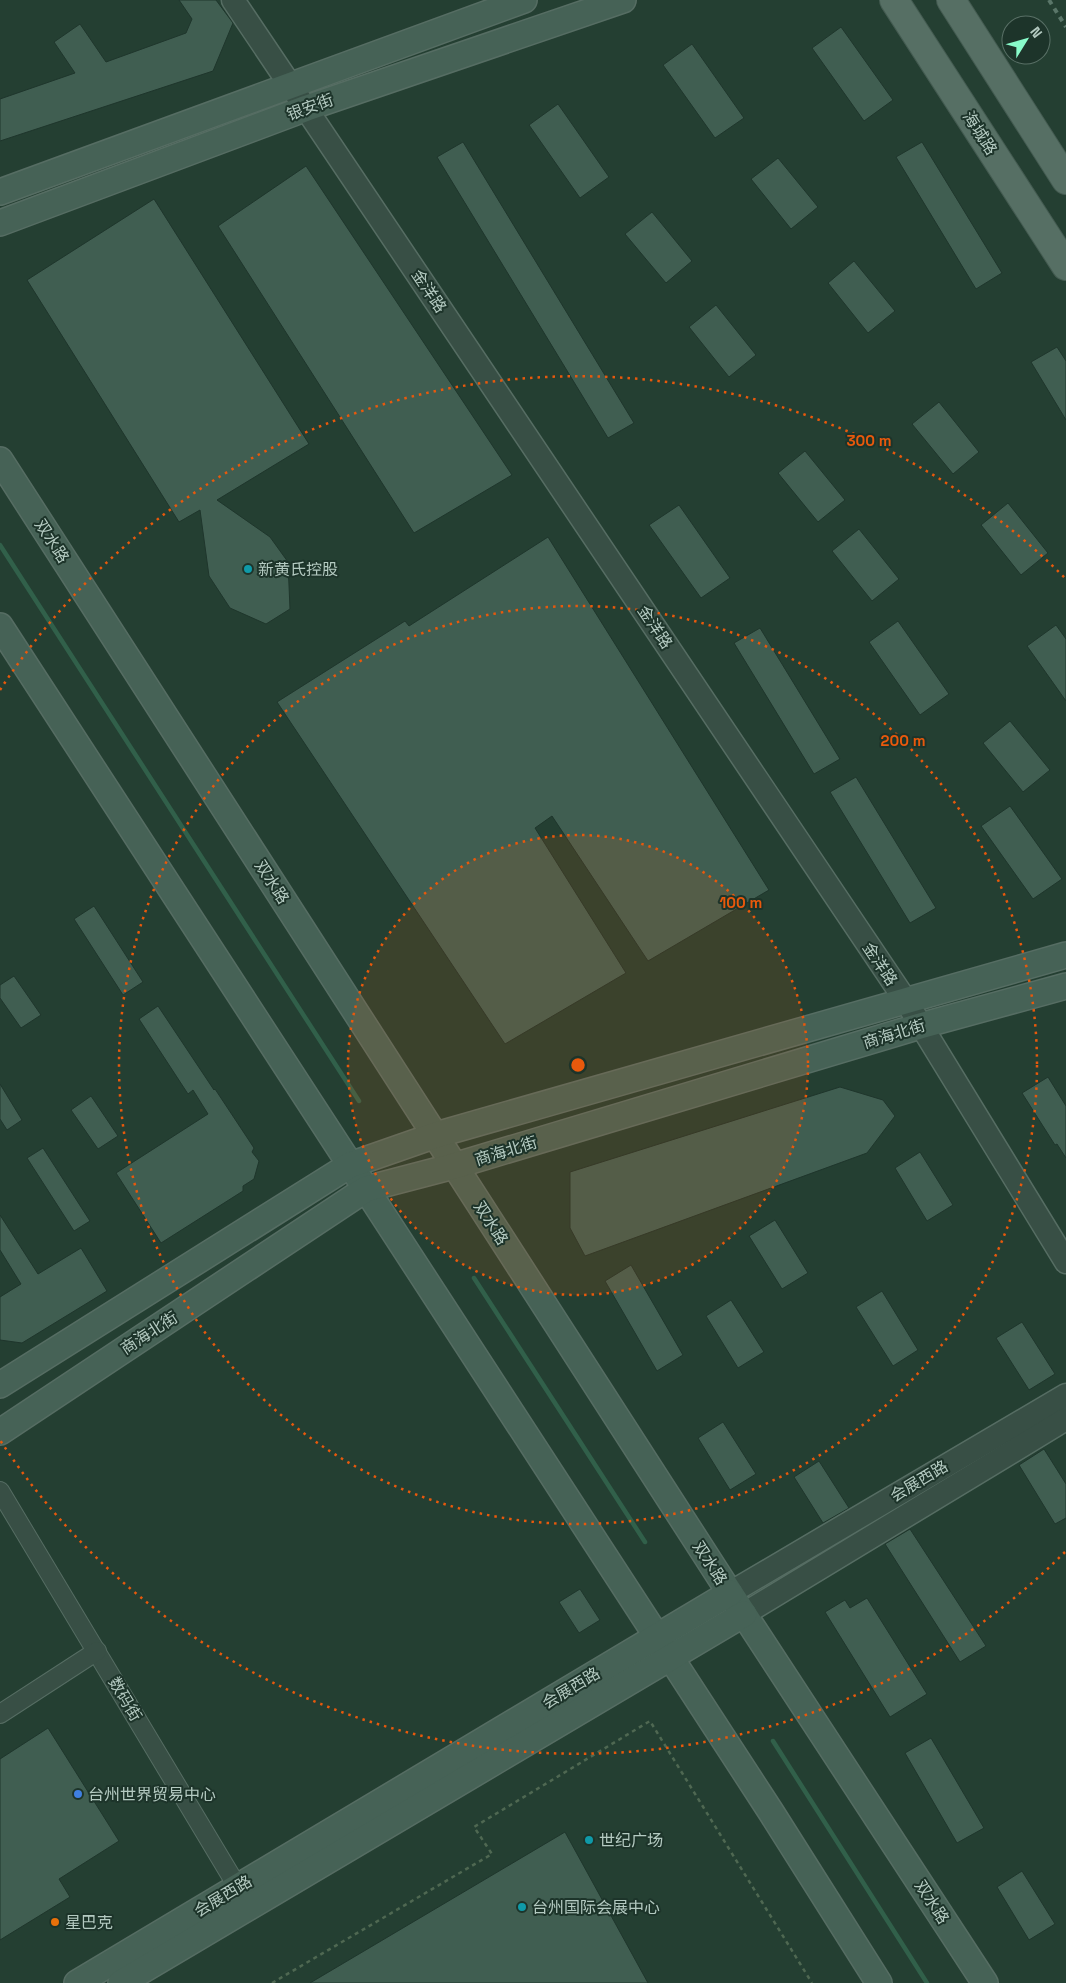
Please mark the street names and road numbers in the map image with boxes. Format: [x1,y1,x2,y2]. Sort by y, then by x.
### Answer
street label: 银安街 [284,89,336,125]
street label: 海城路 [958,107,1002,159]
street label: 金洋路 [407,265,451,317]
street label: 双水路 [30,515,74,567]
street label: 金洋路 [633,601,677,653]
street label: 双水路 [250,856,294,908]
street label: 金洋路 [858,938,902,990]
street label: 商海北街 [860,1015,928,1053]
street label: 商海北街 [472,1132,540,1170]
street label: 双水路 [469,1197,513,1249]
street label: 商海北街 [116,1307,182,1359]
street label: 会展西路 [886,1456,952,1506]
street label: 双水路 [688,1537,732,1589]
street label: 会展西路 [538,1663,604,1713]
street label: 数码街 [104,1673,146,1725]
street label: 会展西路 [190,1871,256,1921]
street label: 双水路 [910,1876,954,1928]

